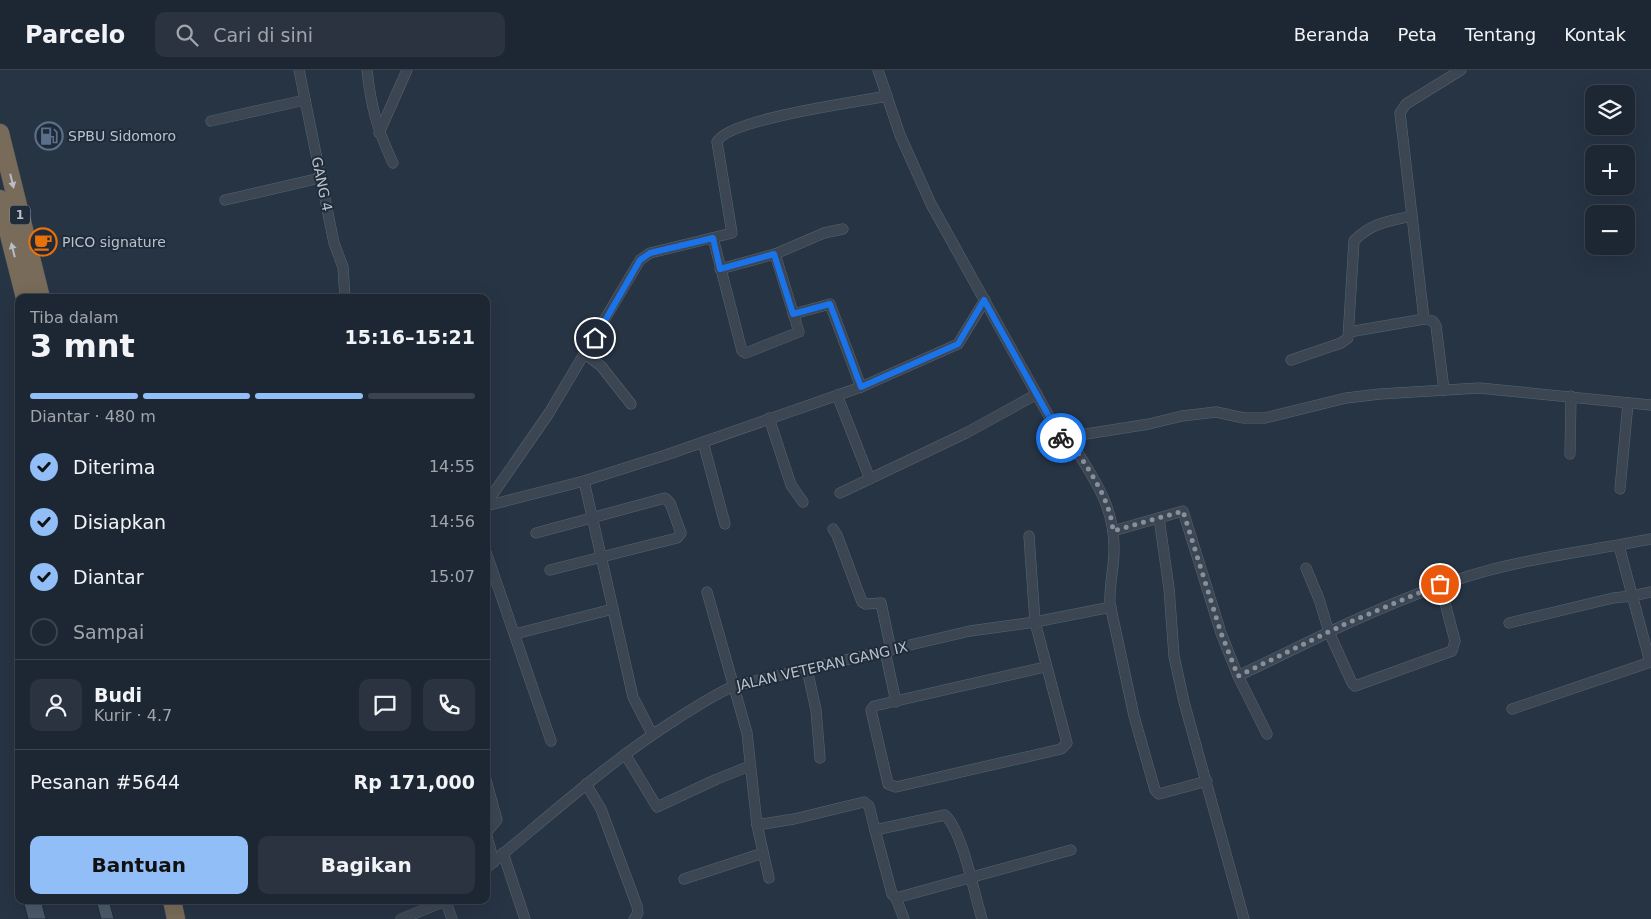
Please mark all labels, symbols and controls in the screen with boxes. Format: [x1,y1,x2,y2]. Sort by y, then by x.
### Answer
search box [155,12,505,57]
text: Parcelo [25,21,125,49]
icon: search [173,21,201,49]
text: Cari di sini [213,24,313,46]
text: Beranda [1294,24,1369,45]
text: Peta [1397,24,1437,45]
text: Tentang [1465,24,1536,45]
text: Kontak [1564,24,1626,45]
map controls [1585,85,1635,255]
button: layers [1585,85,1635,135]
fuel station icon: SPBU Sidomoro [34,121,64,151]
place label: SPBU Sidomoro [68,128,176,144]
button: + [1585,145,1635,195]
street label: GANG 4 [308,155,336,213]
one-way arrow [8,173,16,188]
button: − [1585,205,1635,255]
road number: 1 [10,206,30,224]
cafe icon: PICO signature [28,227,58,257]
place label: PICO signature [62,234,166,250]
one-way arrow [9,243,17,258]
text: Tiba dalam [30,308,119,327]
pin [574,317,616,359]
icon: home [581,324,609,352]
text: 15:16–15:21 [345,326,475,348]
text: 3 mnt [30,327,135,365]
text: Diantar · 480 m [30,407,156,426]
courier [1036,413,1086,463]
icon: bike [1047,424,1075,452]
icon: check [30,453,58,481]
text: Diterima [73,456,155,478]
text: 14:55 [429,457,475,476]
icon: check [30,508,58,536]
text: Disiapkan [73,511,166,533]
text: 14:56 [429,512,475,531]
icon: check [30,563,58,591]
pin [1419,563,1461,605]
text: Diantar [73,566,144,588]
text: 15:07 [429,567,475,586]
icon: bag [1426,570,1454,598]
text: Sampai [73,621,144,643]
street label: JALAN VETERAN GANG IX [734,638,910,694]
button: person [30,679,82,731]
button: chat [359,679,411,731]
button: phone [423,679,475,731]
text: Budi [94,684,142,706]
text: Kurir · 4.7 [94,706,172,725]
text: Pesanan #5644 [30,771,180,793]
text: Rp 171,000 [354,771,475,793]
button: Bantuan [30,836,248,894]
button: Bagikan [258,836,475,894]

